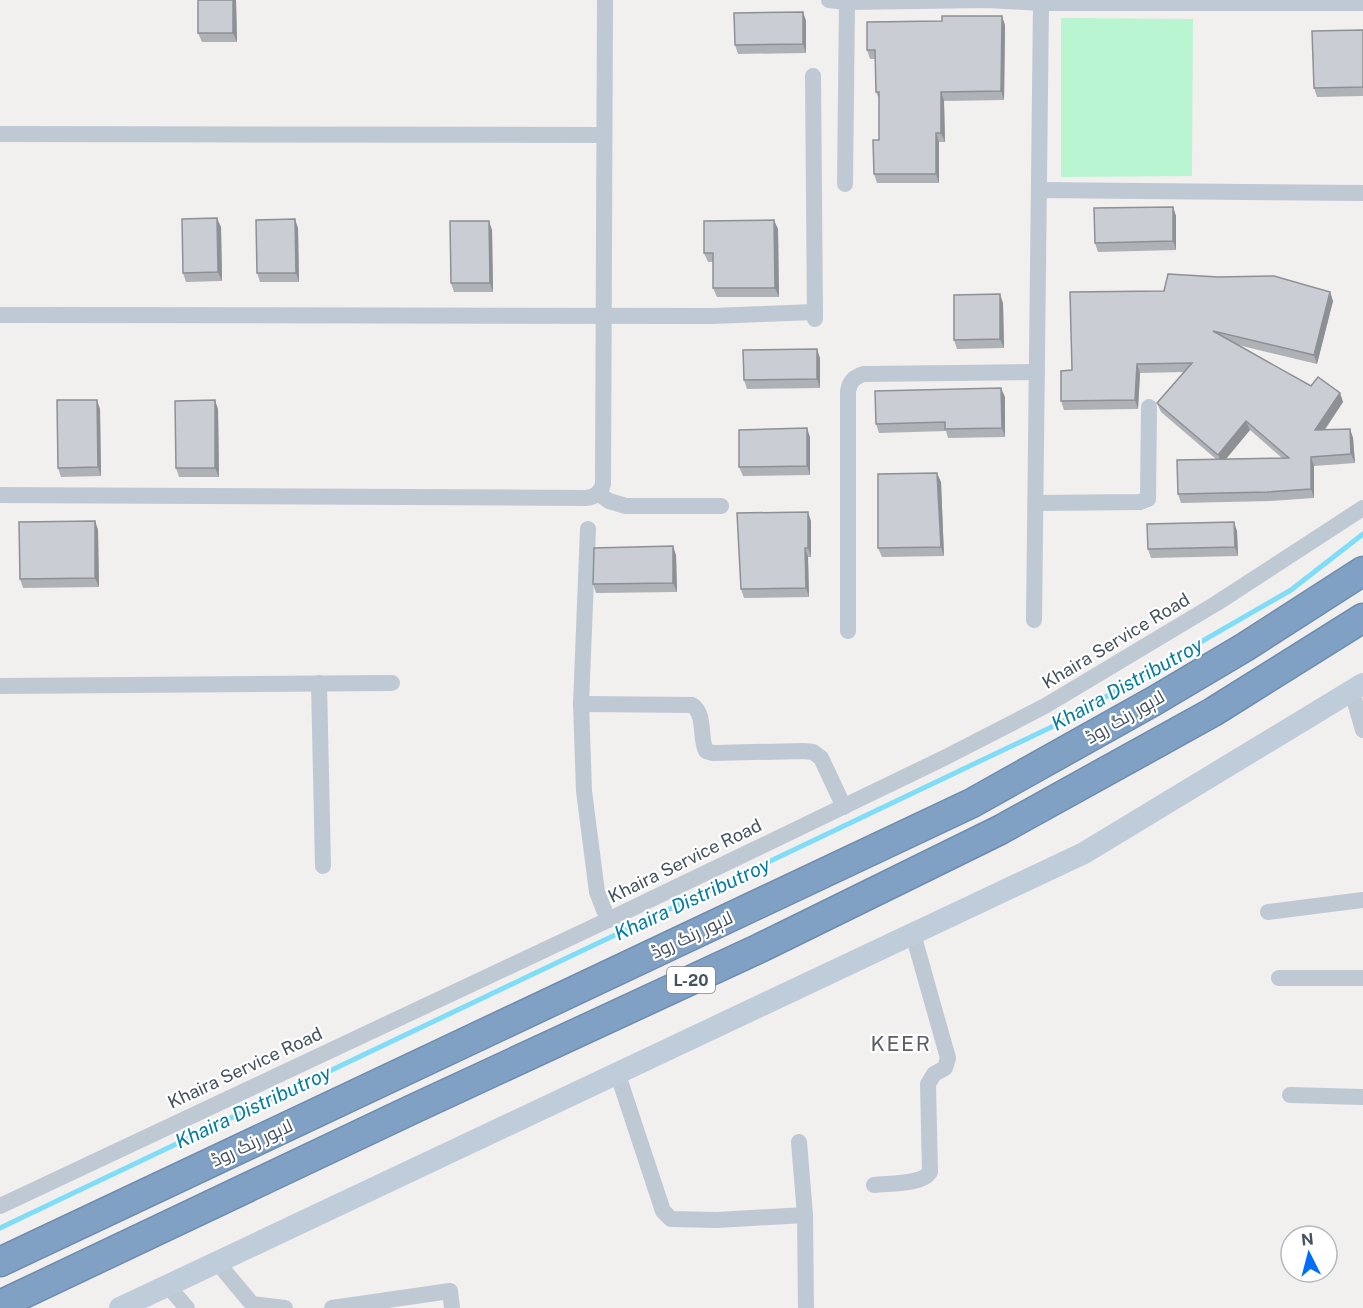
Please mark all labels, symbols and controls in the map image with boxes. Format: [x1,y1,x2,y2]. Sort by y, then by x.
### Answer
street label: Khaira Service Road [1038,588,1193,693]
water label: Khaira Distributroy [1047,632,1208,736]
street label: لاہور رنگ روڈ [1081,686,1169,749]
street label: Khaira Service Road [605,814,765,907]
water label: Khaira Distributroy [610,852,775,946]
street label: لاہور رنگ روڈ [648,906,737,964]
road number: L-20 [667,967,715,993]
street label: Khaira Service Road [164,1023,325,1113]
district label: KEER [871,1031,931,1056]
water label: Khaira Distributroy [171,1060,336,1154]
street label: لاہور رنگ روڈ [208,1114,297,1172]
north arrow [1279,1224,1339,1284]
text: N [1300,1229,1315,1250]

